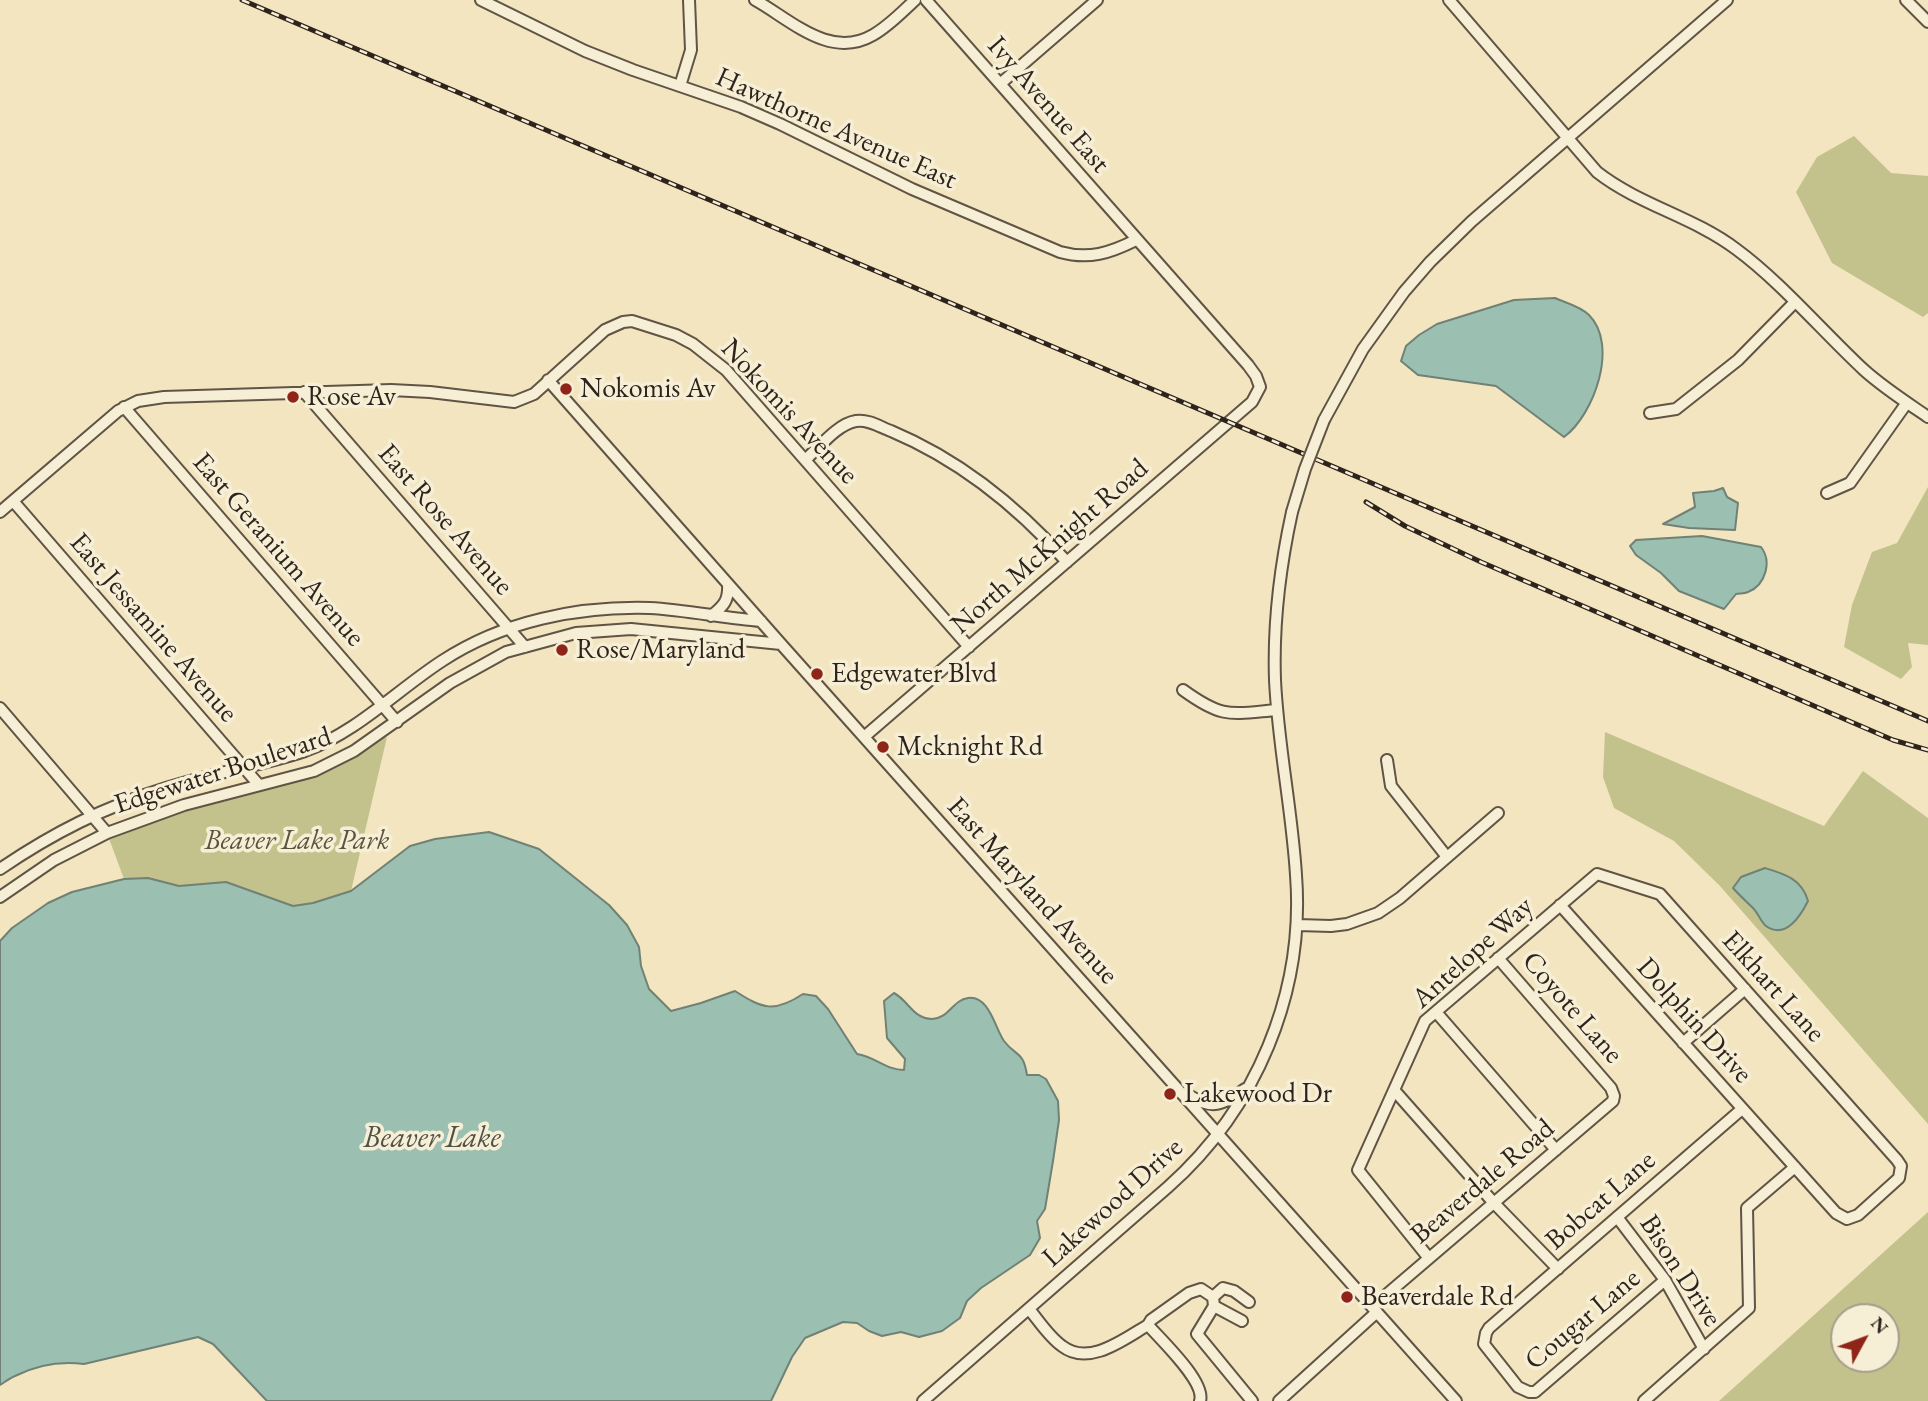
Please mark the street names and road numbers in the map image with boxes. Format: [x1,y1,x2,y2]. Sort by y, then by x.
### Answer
street label: Ivy Avenue East [980,30,1116,180]
street label: Hawthorne Avenue East [710,61,962,197]
street label: Nokomis Avenue [713,332,865,492]
street label: East Rose Avenue [370,437,520,603]
street label: East Geranium Avenue [185,446,371,654]
street label: North McKnight Road [944,452,1156,642]
street label: East Jessamine Avenue [62,527,244,729]
street label: Edgewater Boulevard [110,720,336,822]
street label: East Maryland Avenue [939,791,1125,991]
street label: Antelope Way [1405,890,1541,1016]
street label: Elkhart Lane [1714,924,1832,1050]
street label: Coyote Lane [1514,945,1630,1071]
street label: Dolphin Drive [1629,951,1759,1091]
street label: Beaverdale Road [1404,1112,1562,1252]
street label: Lakewood Drive [1036,1131,1190,1275]
street label: Bobcat Lane [1539,1144,1663,1258]
street label: Bison Drive [1631,1209,1729,1333]
street label: Cougar Lane [1519,1262,1647,1378]

